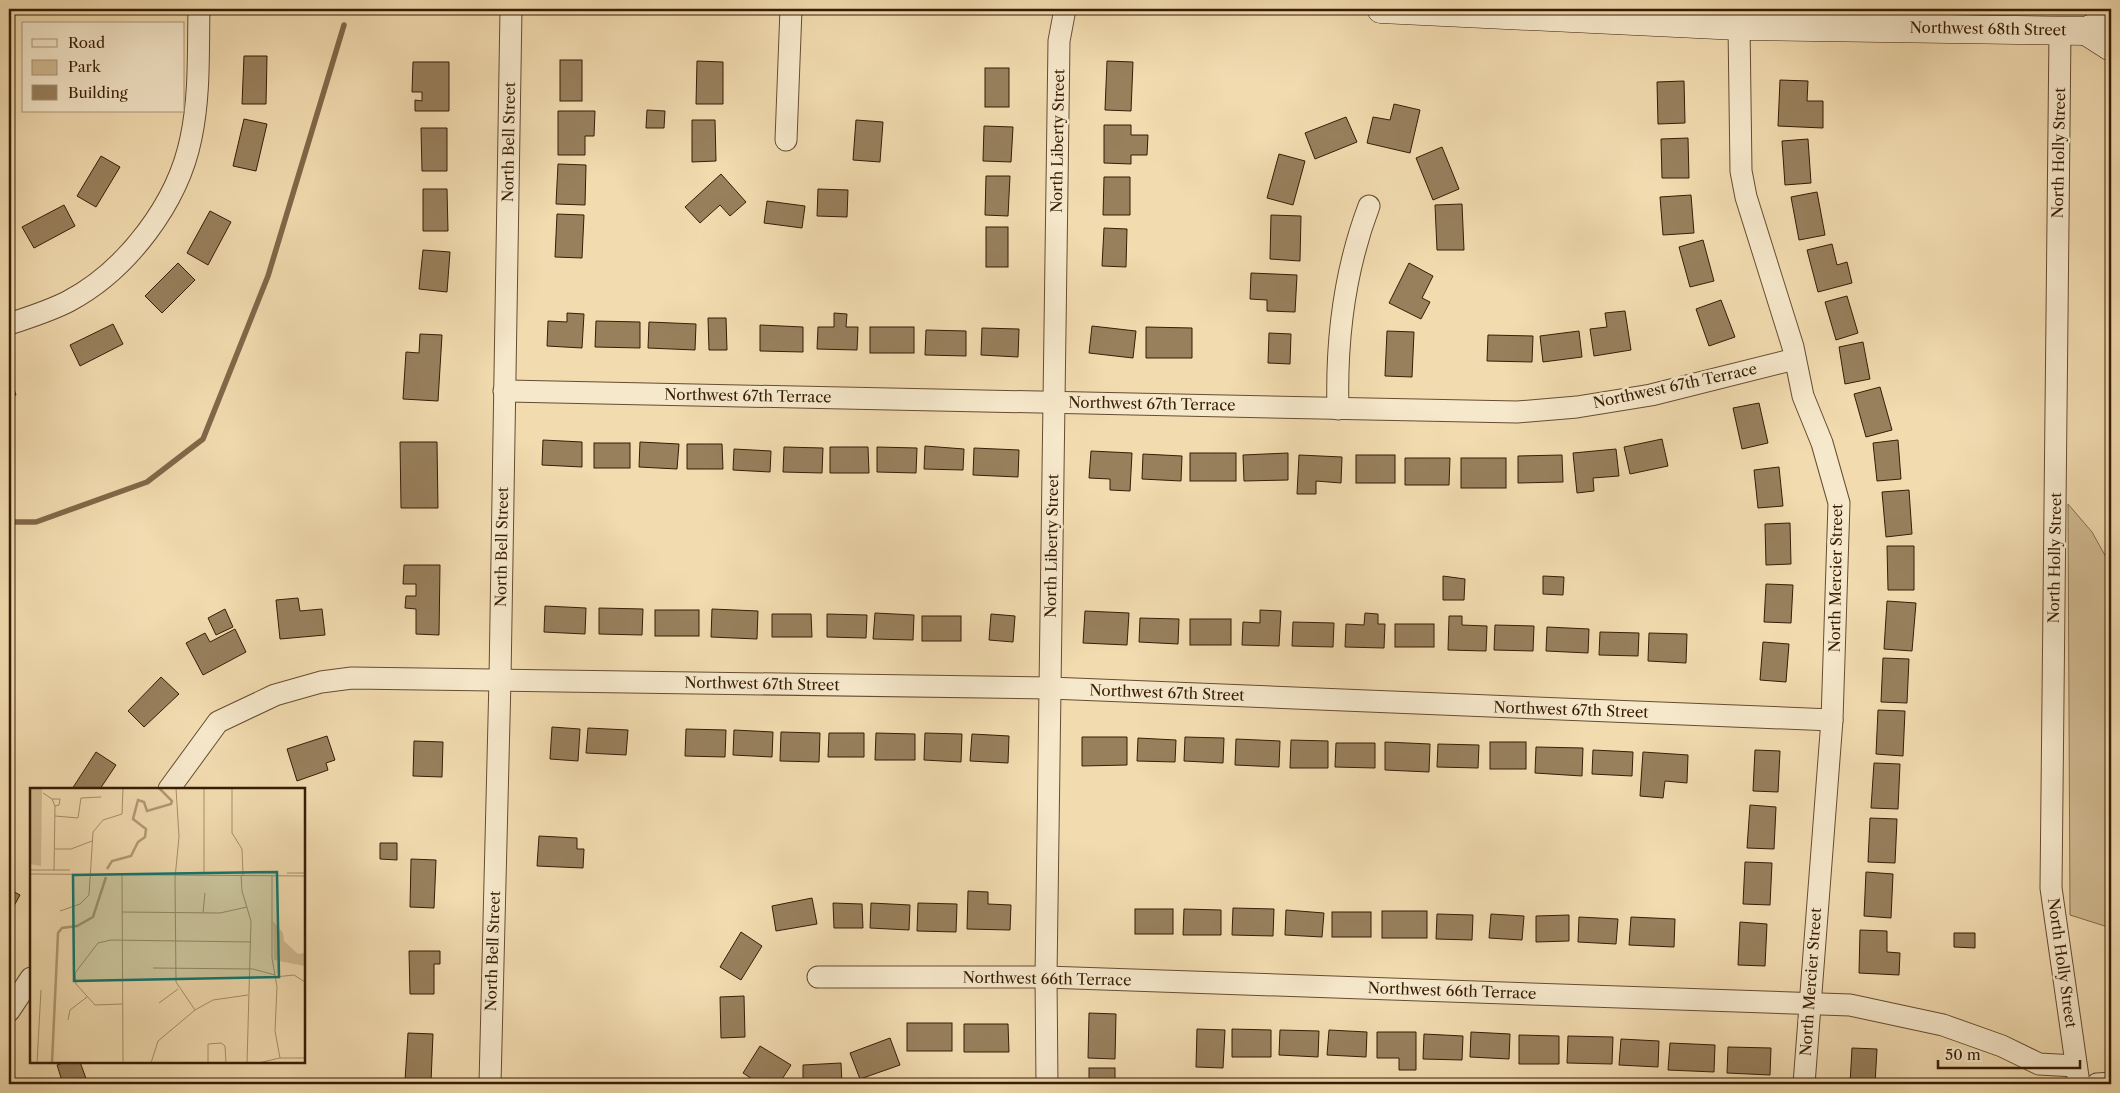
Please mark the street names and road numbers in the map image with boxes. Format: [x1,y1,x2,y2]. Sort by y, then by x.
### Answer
street label: Northwest 68th Street [1909,18,2067,39]
street label: North Liberty Street [1047,68,1068,213]
street label: North Bell Street [498,81,519,202]
street label: North Holly Street [2048,87,2069,219]
street label: Northwest 67th Terrace [1591,359,1759,412]
street label: Northwest 67th Terrace [664,385,832,406]
street label: Northwest 67th Terrace [1068,393,1236,414]
street label: North Liberty Street [1041,473,1062,618]
street label: North Bell Street [491,486,512,607]
street label: North Holly Street [2044,492,2065,624]
street label: North Mercier Street [1825,503,1846,653]
street label: Northwest 67th Street [684,673,840,694]
street label: Northwest 67th Street [1089,680,1246,705]
street label: Northwest 67th Street [1493,697,1650,722]
street label: North Bell Street [481,890,504,1012]
street label: North Holly Street [2044,897,2081,1030]
street label: North Mercier Street [1796,906,1825,1057]
street label: Northwest 66th Terrace [962,968,1132,989]
street label: Northwest 66th Terrace [1367,978,1537,1003]

